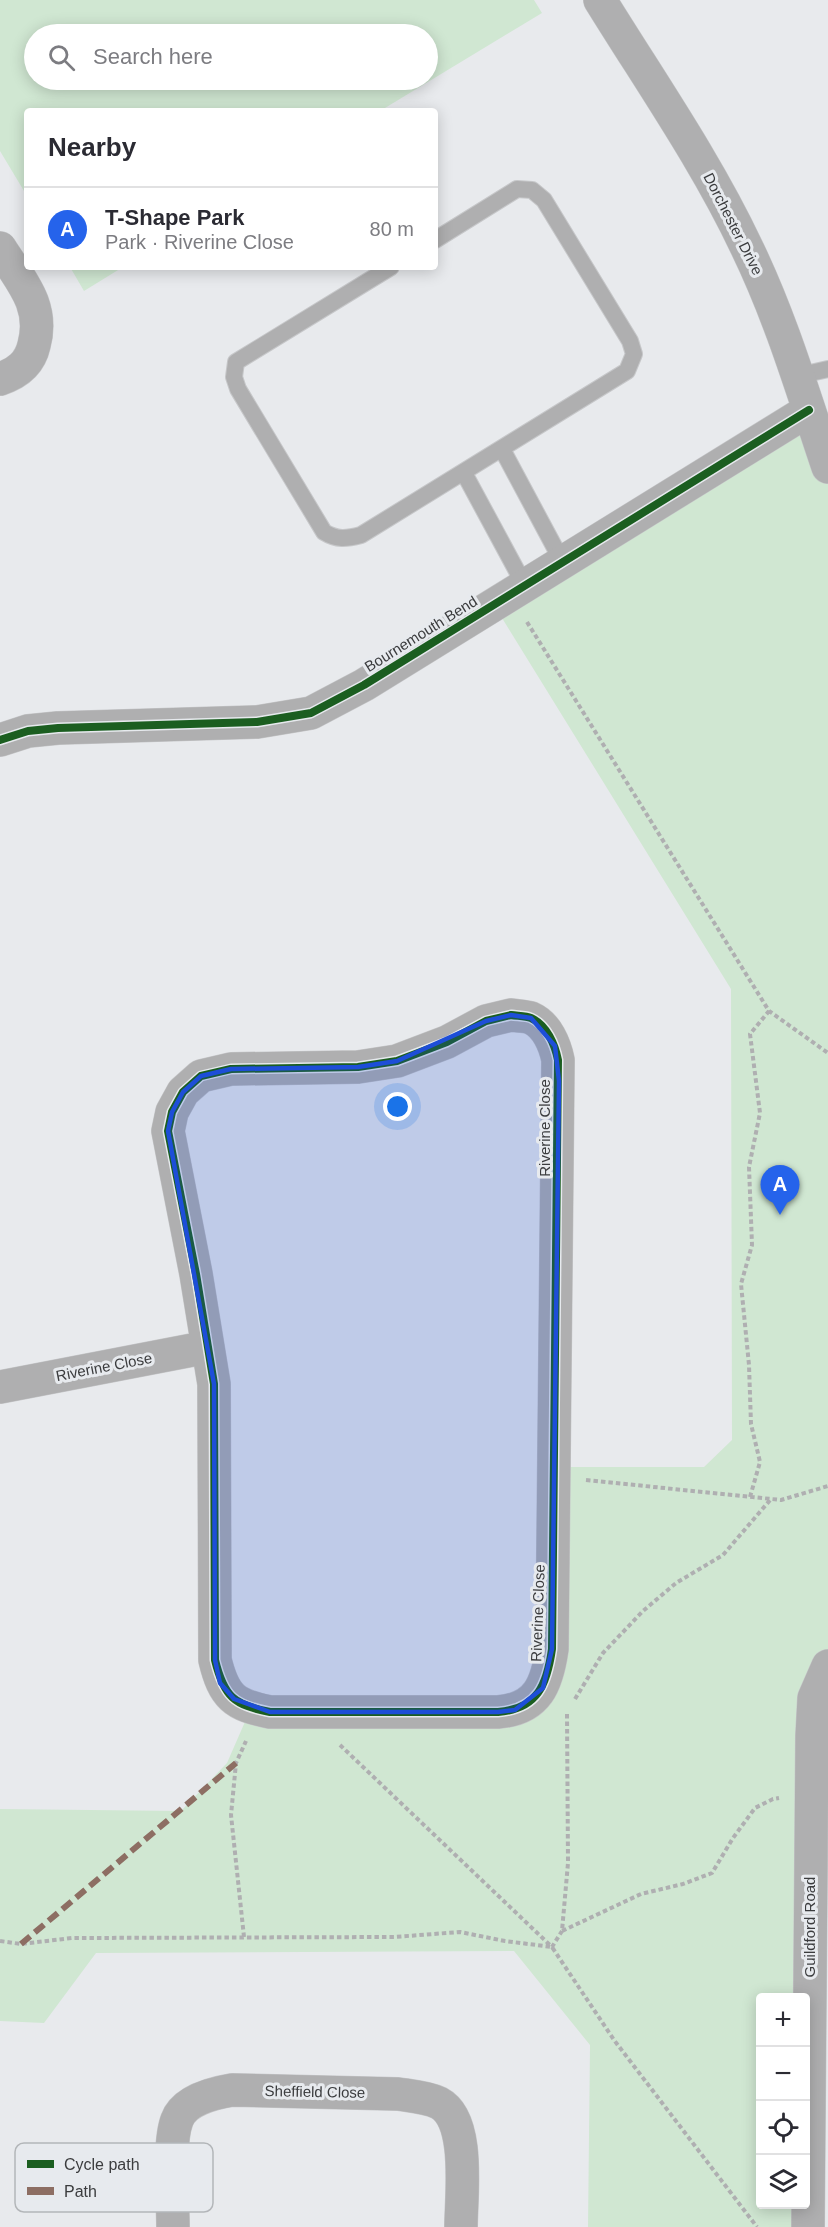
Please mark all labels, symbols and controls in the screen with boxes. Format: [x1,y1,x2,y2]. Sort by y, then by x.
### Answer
search box [24,24,438,90]
icon: search [45,41,78,74]
text: Search here [93,44,213,69]
text: Nearby [48,132,136,162]
street label: Dorchester Drive [700,170,767,278]
text: T-Shape Park [105,205,244,230]
text: A [60,218,75,240]
text: 80 m [370,218,414,240]
text: Park · Riverine Close [105,231,294,253]
street label: Bournemouth Bend [361,592,480,675]
street label: Riverine Close [536,1079,553,1177]
your location [383,1092,412,1121]
pin: A [760,1166,800,1215]
street label: Riverine Close [54,1349,153,1384]
street label: Riverine Close [527,1564,548,1662]
street label: Guildford Road [801,1877,818,1977]
map controls [756,1993,810,2209]
button: + [756,1993,810,2047]
button: − [756,2047,810,2101]
street label: Sheffield Close [265,2082,365,2101]
button: locate [756,2101,810,2155]
legend [15,2143,213,2212]
button: layers [756,2155,810,2209]
text: Cycle path [64,2156,140,2173]
text: Path [64,2183,97,2200]

